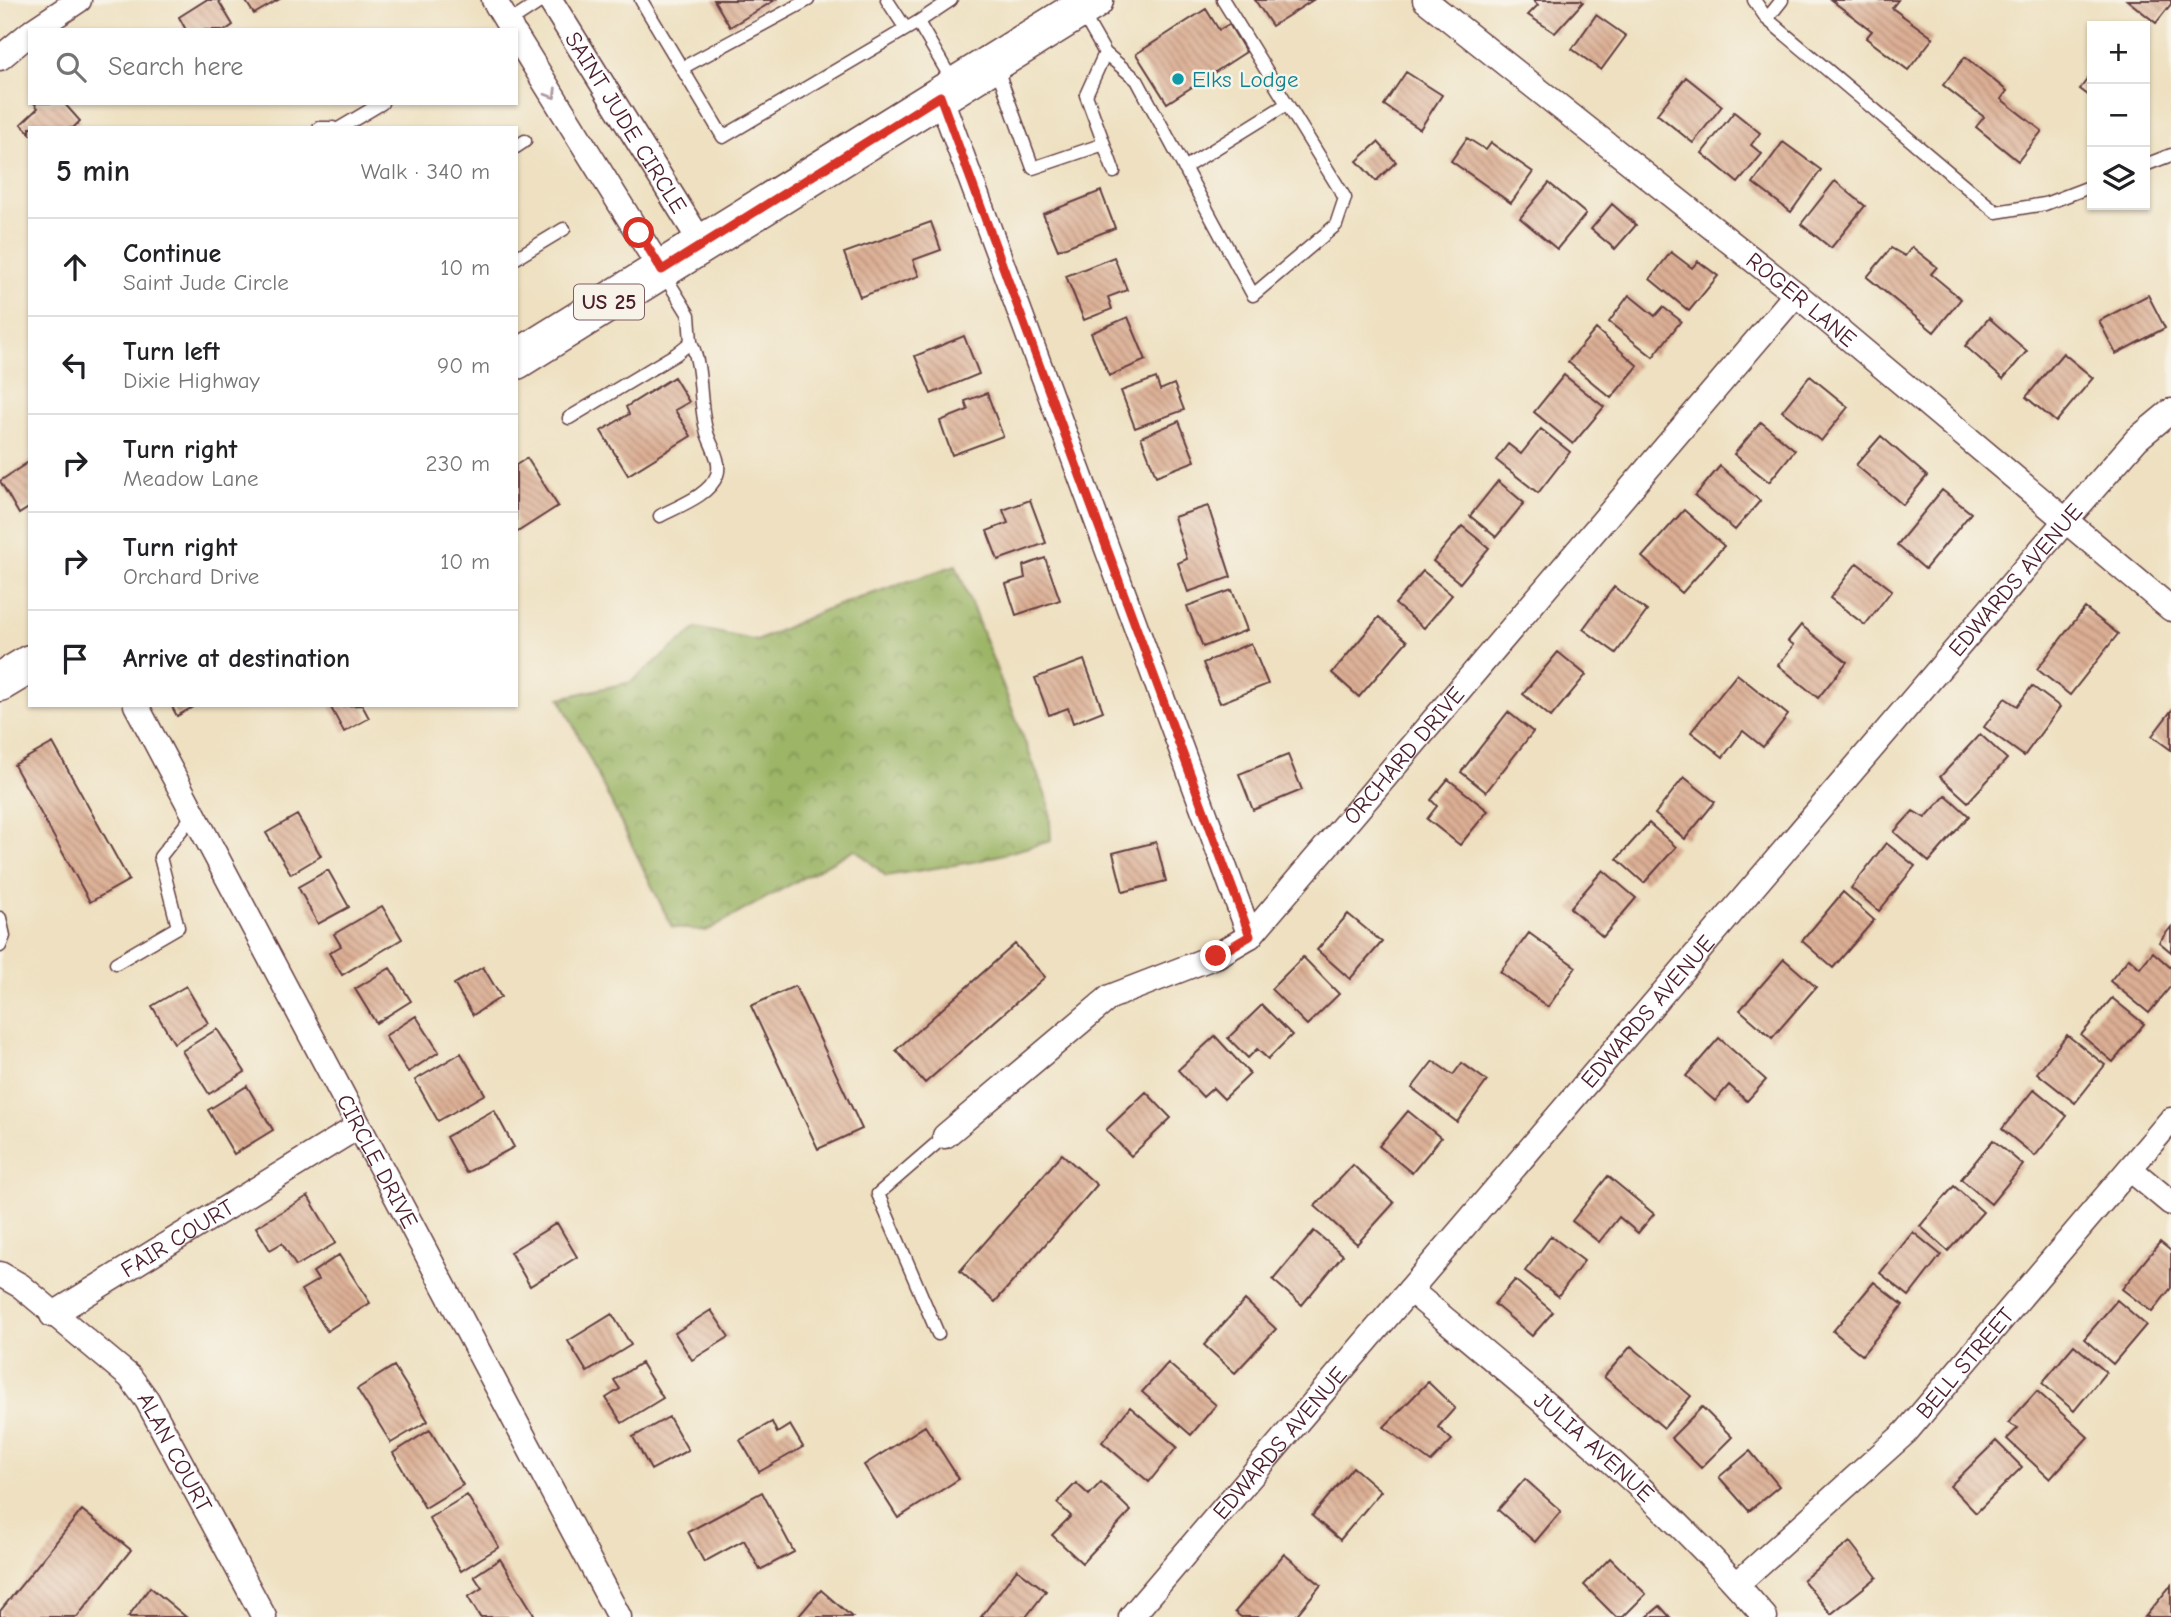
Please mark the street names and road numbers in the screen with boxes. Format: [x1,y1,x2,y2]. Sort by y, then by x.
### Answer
street label: SAINT JUDE CIRCLE [560,27,693,218]
street label: ROGER LANE [1741,246,1862,352]
road number: US 25 [574,284,644,320]
street label: EDWARDS AVENUE [1943,498,2088,662]
street label: ORCHARD DRIVE [1338,681,1470,830]
street label: EDWARDS AVENUE [1575,929,1720,1093]
street label: CIRCLE DRIVE [331,1090,424,1233]
street label: FAIR COURT [116,1193,239,1283]
street label: BELL STREET [1910,1302,2019,1424]
street label: EDWARDS AVENUE [1207,1361,1352,1525]
street label: JULIA AVENUE [1529,1386,1660,1507]
street label: ALAN COURT [132,1388,218,1516]

